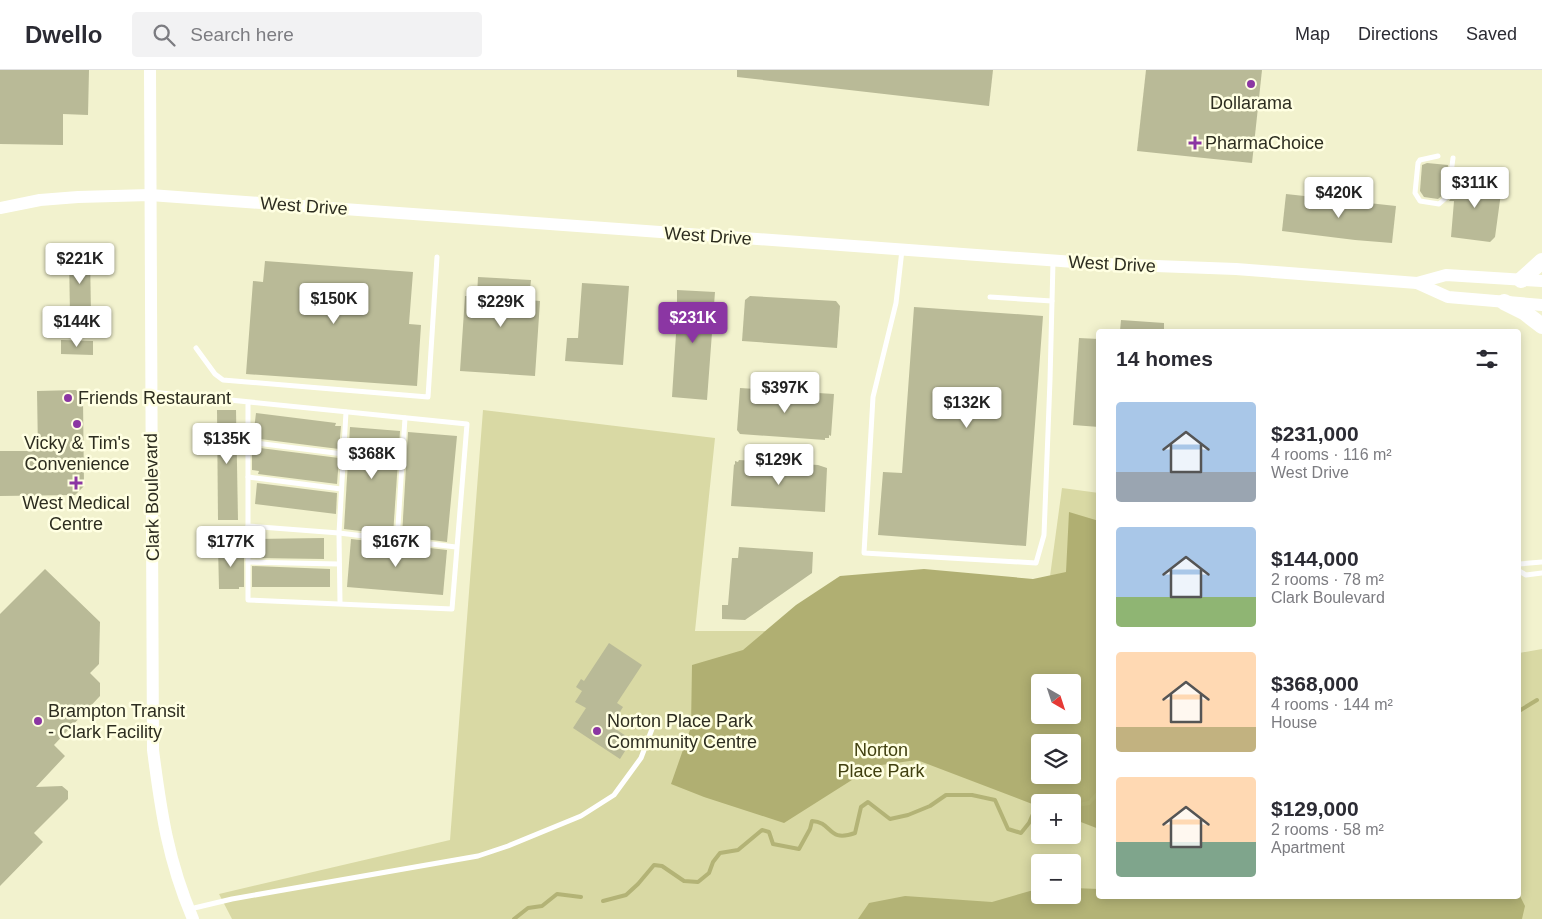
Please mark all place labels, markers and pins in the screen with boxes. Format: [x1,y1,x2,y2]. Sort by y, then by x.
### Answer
marker: Dollarama [1245,78,1257,90]
place label: Dollarama [1210,93,1293,113]
place label: PharmaChoice [1205,133,1324,153]
marker: PharmaChoice [1189,137,1201,149]
pin: $311K [1440,166,1510,209]
pin: $420K [1304,176,1374,219]
pin: $221K [45,242,115,285]
pin: $150K [299,282,369,325]
pin: $229K [466,286,536,328]
pin: $231K [658,302,728,344]
pin: $144K [42,306,112,348]
pin: $397K [750,372,820,414]
pin: $132K [932,386,1002,429]
place label: Friends Restaurant [78,388,231,408]
marker: Friends Restaurant [62,392,74,404]
marker: Vicky & Tim's Convenience [71,418,83,430]
pin: $135K [192,422,262,465]
place label: Vicky & Tim's Convenience [24,433,130,474]
pin: $368K [337,438,407,480]
pin: $129K [744,444,814,486]
marker: West Medical Centre [69,476,83,490]
place label: West Medical Centre [22,493,130,534]
pin: $177K [196,526,266,568]
pin: $167K [361,526,431,568]
place label: Brampton Transit - Clark Facility [48,701,185,742]
place label: Norton Place Park Community Centre [607,711,757,752]
marker: Brampton Transit - Clark Facility [32,715,44,727]
marker: Norton Place Park Community Centre [591,725,603,737]

